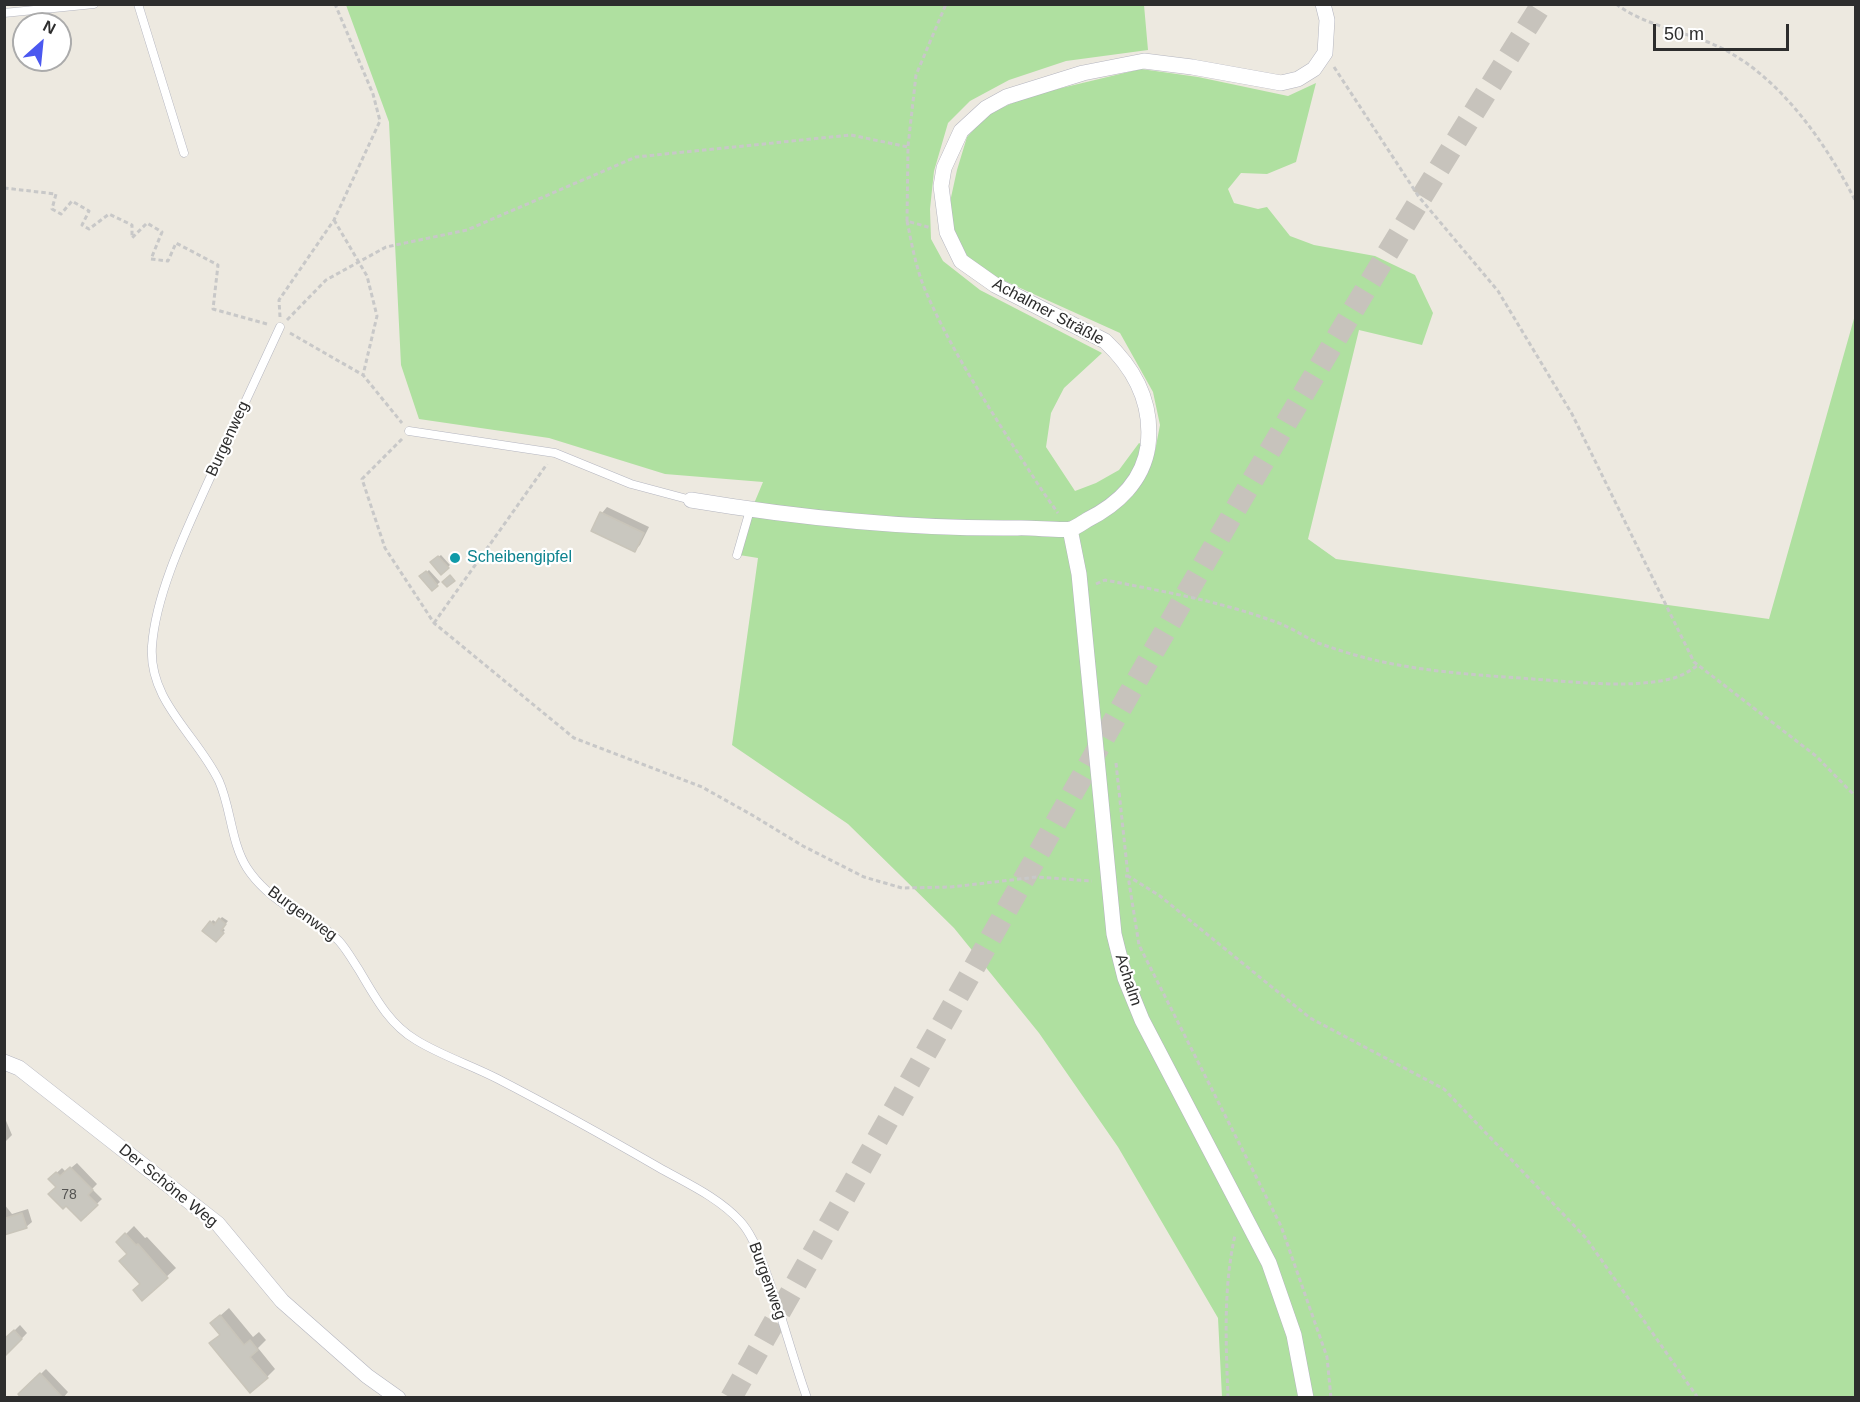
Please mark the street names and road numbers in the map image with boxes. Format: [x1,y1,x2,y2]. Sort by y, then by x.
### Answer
street label: Achalmer Sträßle [989,275,1107,349]
street label: Burgenweg [202,398,254,480]
street label: Burgenweg [264,882,340,946]
street label: Achalm [1111,952,1145,1008]
street label: Der Schöne Weg [115,1140,221,1232]
street label: Burgenweg [744,1240,790,1322]

